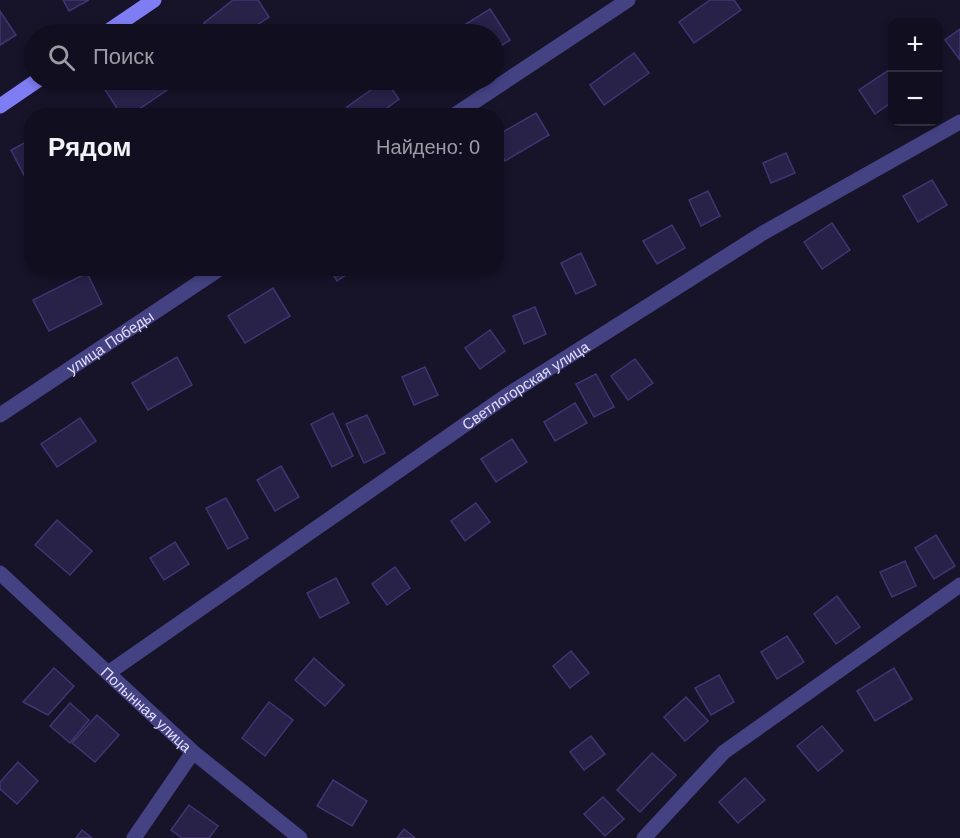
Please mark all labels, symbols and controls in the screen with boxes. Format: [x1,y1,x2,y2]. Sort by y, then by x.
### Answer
map controls [888,18,942,126]
button: + [888,18,942,72]
search box [24,24,504,90]
icon: search [45,41,78,74]
text: Поиск [93,44,154,69]
button: − [888,72,942,126]
text: Рядом [48,132,131,162]
text: Найдено: 0 [376,136,480,158]
street label: улица Победы [63,307,156,377]
street label: Светлогорская улица [458,337,592,433]
street label: Полынная улица [98,663,196,755]

